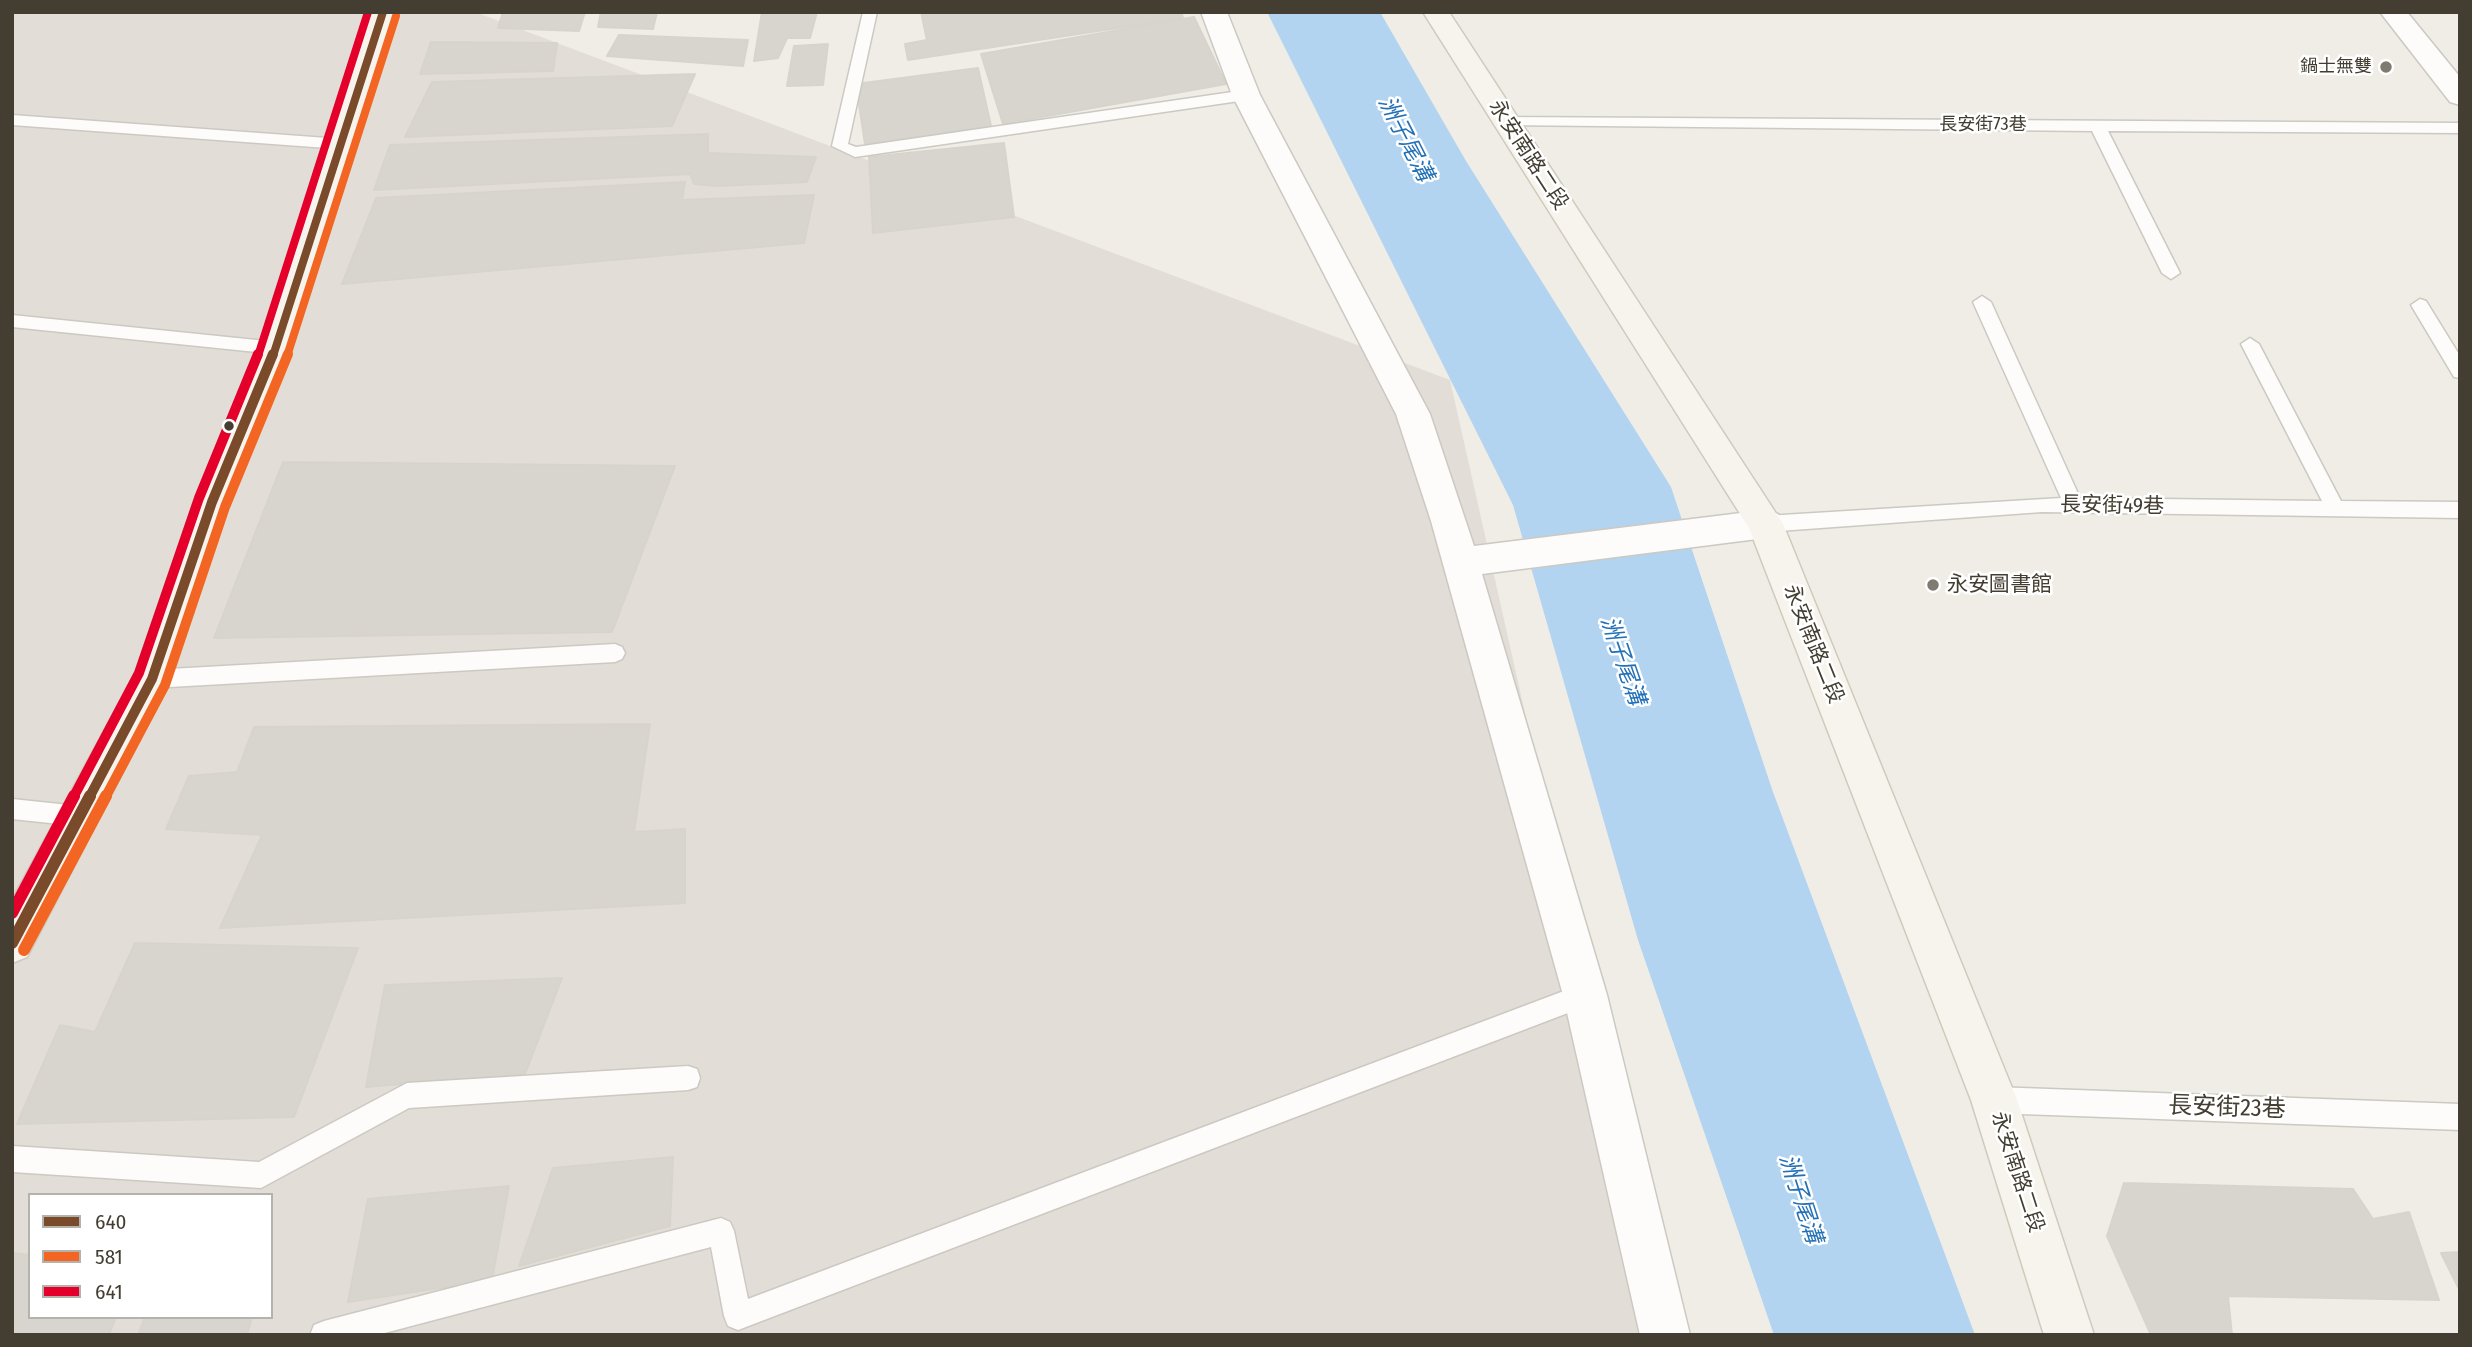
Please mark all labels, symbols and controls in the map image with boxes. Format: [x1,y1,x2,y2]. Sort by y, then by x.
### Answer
place label: 鍋士無雙 [2300,56,2372,78]
marker: 鍋士無雙 [2378,59,2394,75]
water label: 洲子尾溝 [1372,92,1438,186]
street label: 永安南路二段 [1483,95,1573,215]
street label: 長安街73巷 [1939,114,2027,136]
unlabelled marker [222,419,236,433]
street label: 長安街49巷 [2060,492,2164,520]
place label: 永安圖書館 [1947,572,2052,598]
marker: 永安圖書館 [1925,577,1941,593]
street label: 永安南路二段 [1778,581,1848,707]
water label: 洲子尾溝 [1594,613,1650,709]
street label: 長安街23巷 [2168,1092,2286,1124]
street label: 永安南路二段 [1986,1108,2048,1236]
water label: 洲子尾溝 [1773,1151,1827,1247]
legend [28,1193,273,1319]
text: 640 [95,1209,127,1235]
text: 581 [95,1244,123,1270]
text: 641 [95,1279,123,1305]

